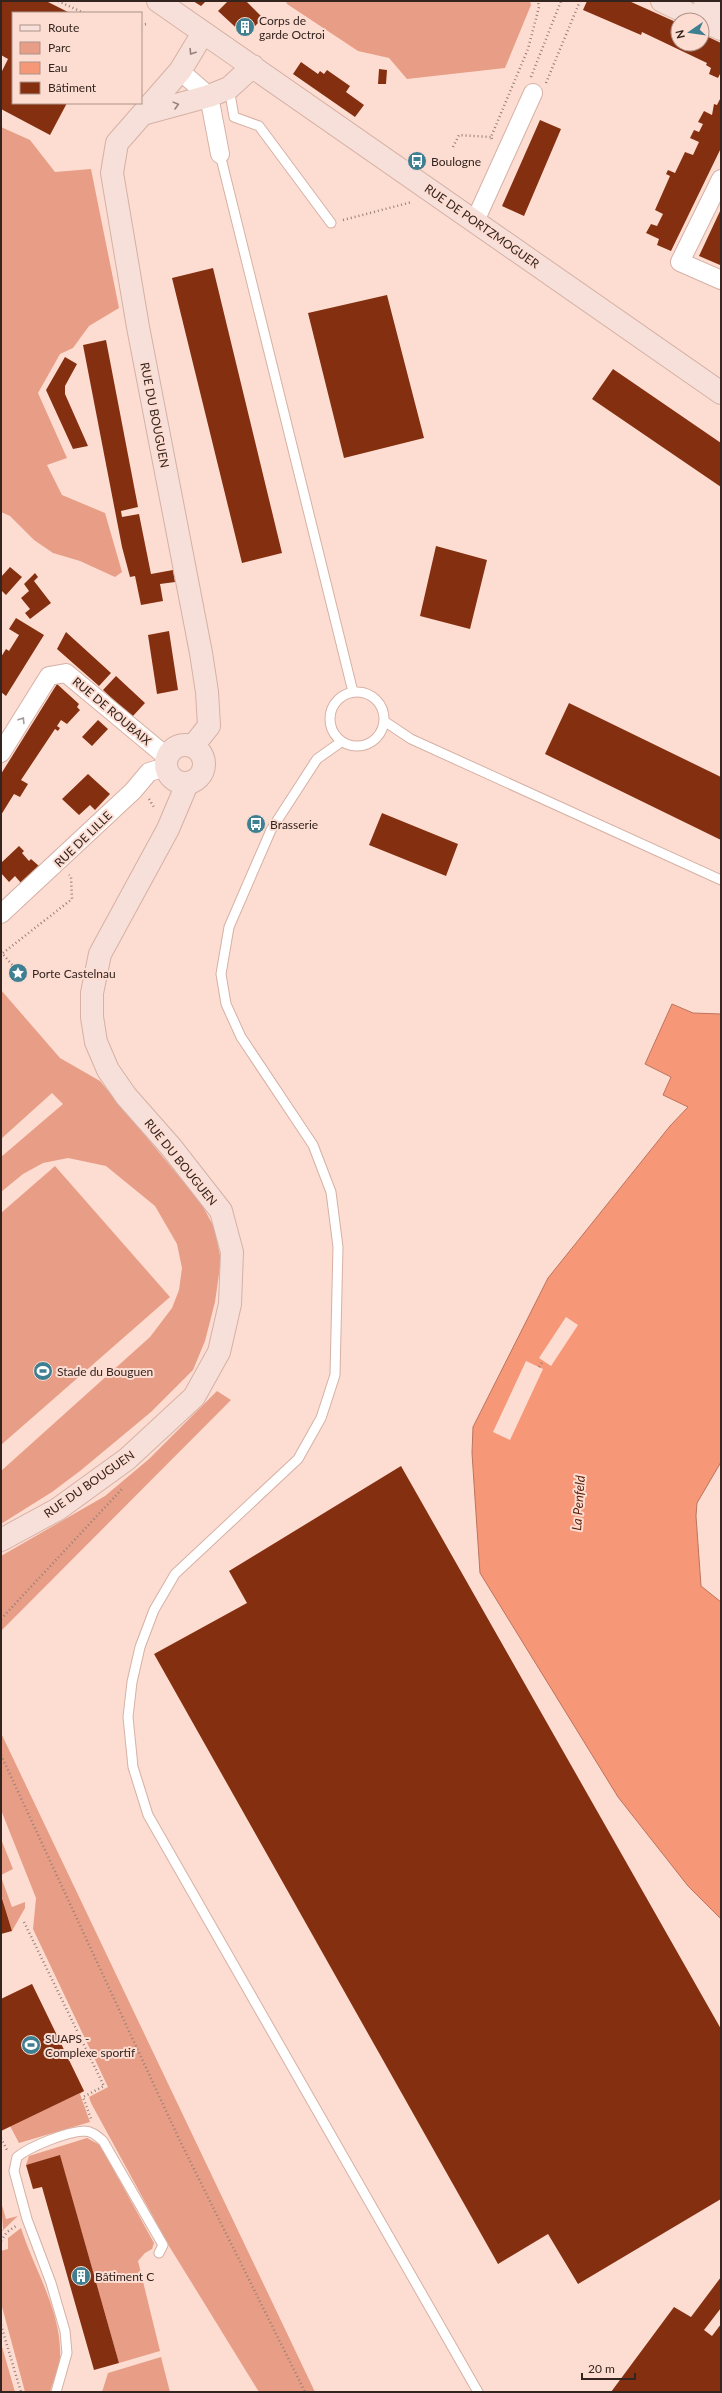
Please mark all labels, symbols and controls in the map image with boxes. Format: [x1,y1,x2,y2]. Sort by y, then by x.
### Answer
legend [12,12,142,104]
north arrow [670,12,710,52]
place label: Corps de garde Octroi [259,13,325,42]
building icon: Corps de garde Octroi [234,16,256,38]
text: Route [48,20,79,35]
text: N [672,29,687,40]
text: Parc [48,40,71,55]
one-way arrow [189,48,197,55]
text: Eau [48,60,68,75]
text: Bâtiment [48,80,97,95]
one-way arrow [173,101,179,109]
bus stop icon: Boulogne [406,150,428,172]
place label: Boulogne [431,154,481,169]
street label: RUE DE PORTZMOGUER [422,181,543,272]
street label: RUE DU BOUGUEN [137,361,173,469]
street label: RUE DE ROUBAIX [70,674,155,748]
one-way arrow [17,717,24,724]
street label: RUE DE LILLE [51,808,115,870]
bus stop icon: Brasserie [245,813,267,835]
place label: Brasserie [270,817,318,832]
place icon: Porte Castelnau [7,962,29,984]
place label: Porte Castelnau [32,966,116,981]
street label: RUE DU BOUGUEN [141,1116,221,1208]
sports icon: Stade du Bouguen [32,1360,54,1382]
place label: Stade du Bouguen [57,1364,153,1379]
street label: RUE DU BOUGUEN [41,1447,137,1521]
water label: La Penfeld [568,1475,588,1531]
place label: SUAPS - Complexe sportif [45,2031,136,2060]
sports icon: SUAPS - Complexe sportif [20,2034,42,2056]
building icon: Bâtiment C [70,2265,92,2287]
place label: Bâtiment C [95,2269,154,2284]
scale bar [582,2355,635,2381]
text: 20 m [588,2361,615,2376]

